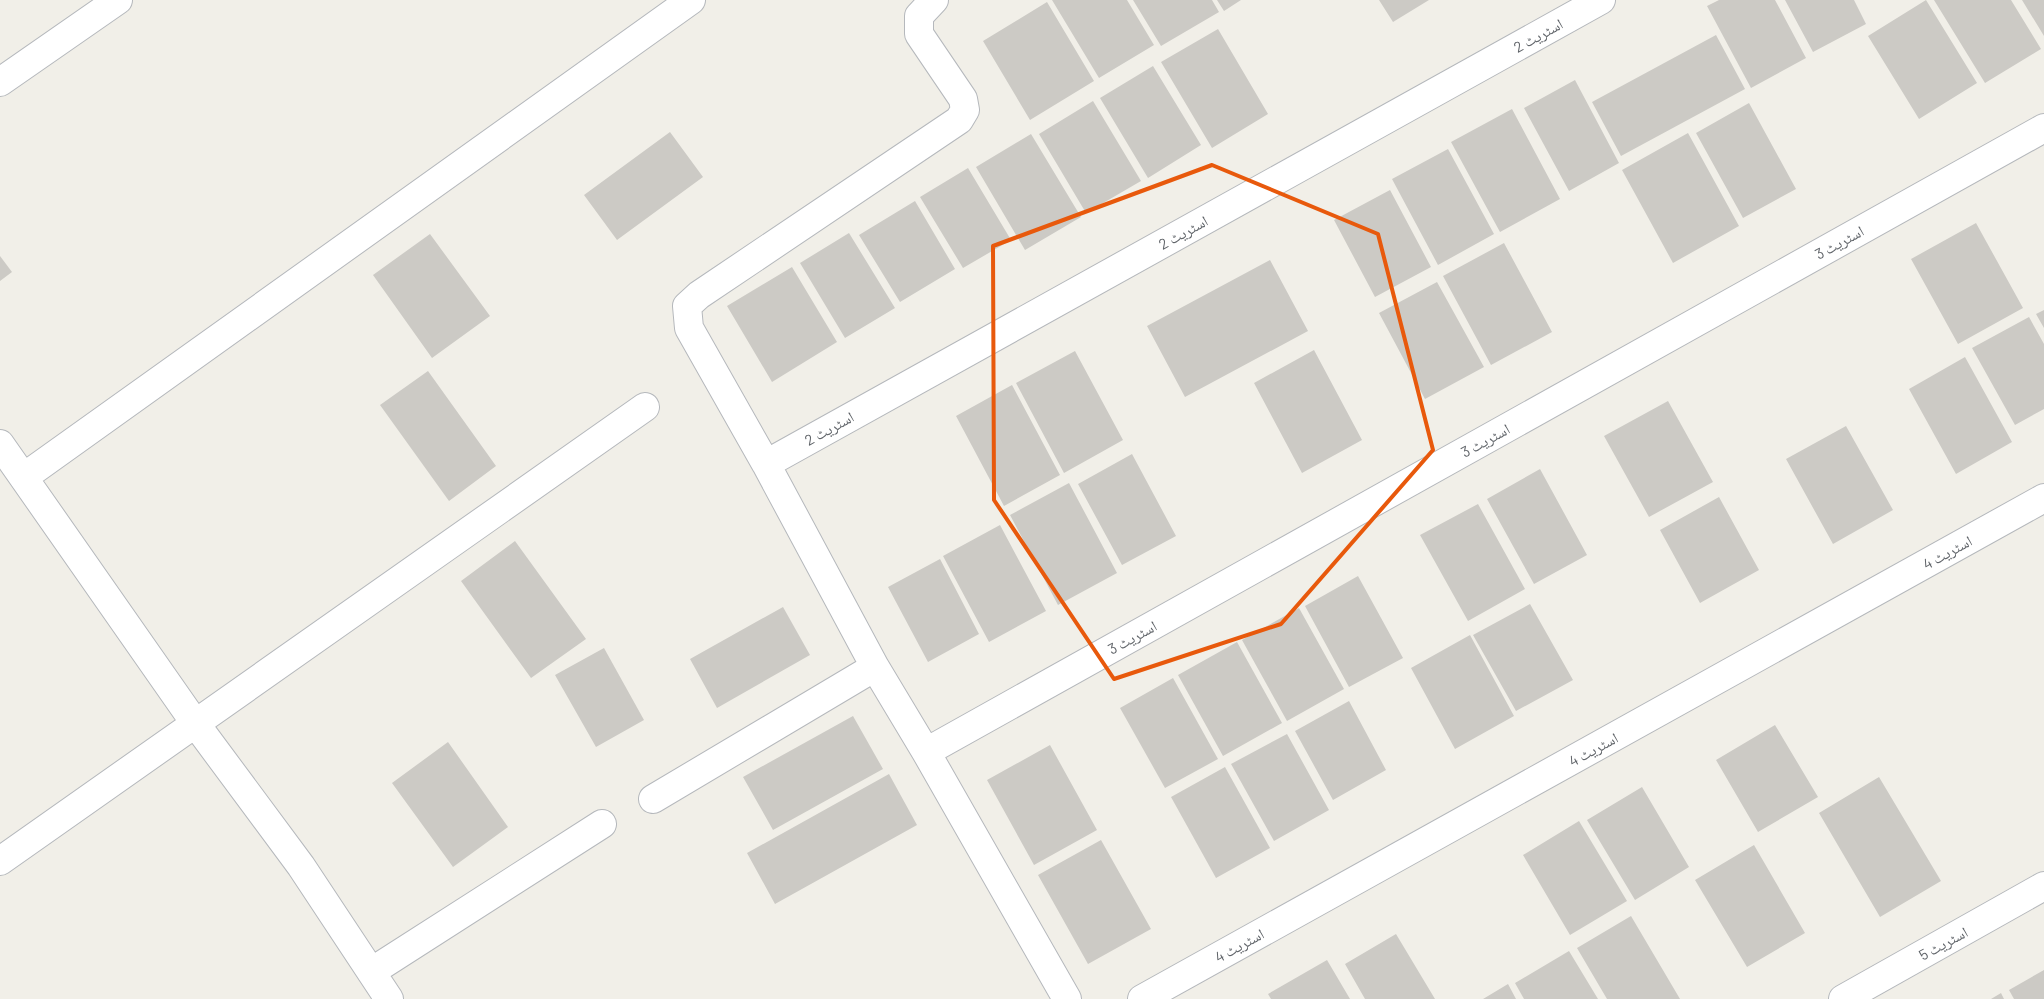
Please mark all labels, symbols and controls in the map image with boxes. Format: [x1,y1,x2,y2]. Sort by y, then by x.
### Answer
street label: اسٹریٹ 2 [1510,14,1566,57]
street label: اسٹریٹ 2 [1155,211,1211,254]
street label: اسٹریٹ 3 [1811,221,1867,264]
street label: اسٹریٹ 2 [801,407,857,450]
street label: اسٹریٹ 3 [1457,419,1513,462]
street label: اسٹریٹ 4 [1919,531,1975,574]
street label: اسٹریٹ 3 [1104,616,1160,659]
street label: اسٹریٹ 4 [1565,728,1621,771]
street label: اسٹریٹ 5 [1915,922,1971,965]
street label: اسٹریٹ 4 [1211,924,1267,967]

